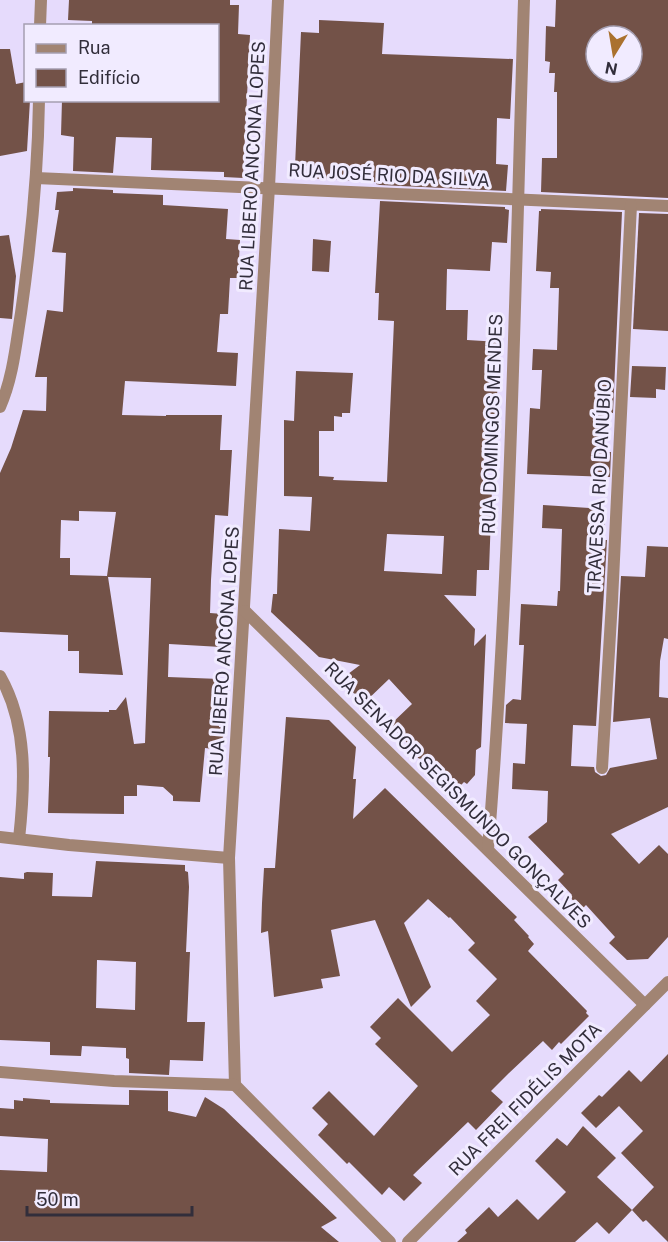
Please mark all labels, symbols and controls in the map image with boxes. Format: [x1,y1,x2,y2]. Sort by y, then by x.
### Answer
legend [24,24,219,102]
north arrow [584,24,644,84]
text: Rua [78,37,110,58]
street label: RUA LIBERO ANCONA LOPES [235,41,269,291]
text: N [603,58,619,79]
text: Edifício [78,67,140,88]
street label: RUA JOSÉ RIO DA SILVA [288,158,491,191]
street label: RUA DOMINGOS MENDES [478,313,506,535]
street label: TRAVESSA RIO DANÚBIO [582,378,615,594]
street label: RUA LIBERO ANCONA LOPES [205,525,243,777]
street label: RUA SENADOR SEGISMUNDO GONÇALVES [320,657,596,933]
street label: RUA FREI FIDÉLIS MOTA [444,1017,606,1180]
scale bar [27,1179,192,1217]
text: 50 m [36,1189,79,1210]

